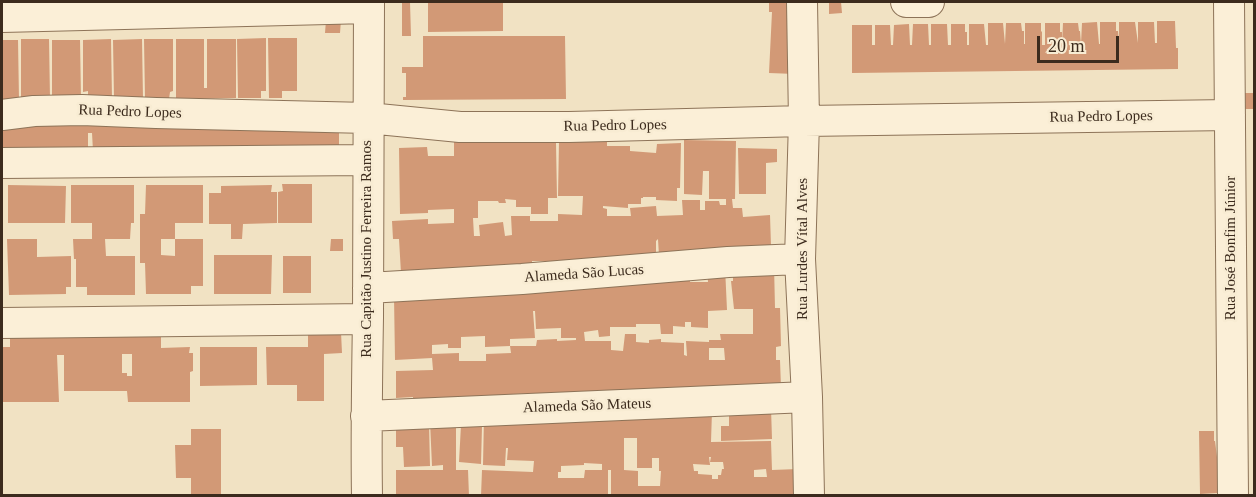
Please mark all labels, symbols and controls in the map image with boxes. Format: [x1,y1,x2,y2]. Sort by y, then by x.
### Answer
scale bar [1040,24,1122,62]
text: 20 m [1048,36,1085,56]
street label: Rua Pedro Lopes [78,101,182,123]
street label: Rua Pedro Lopes [1049,107,1153,127]
street label: Rua Pedro Lopes [563,116,667,136]
street label: Rua Capitão Justino Ferreira Ramos [358,140,376,358]
street label: Rua José Bonfim Júnior [1222,176,1240,320]
street label: Rua Lurdes Vítal Alves [794,178,812,320]
street label: Alameda São Lucas [524,261,644,287]
street label: Alameda São Mateus [523,395,651,417]

